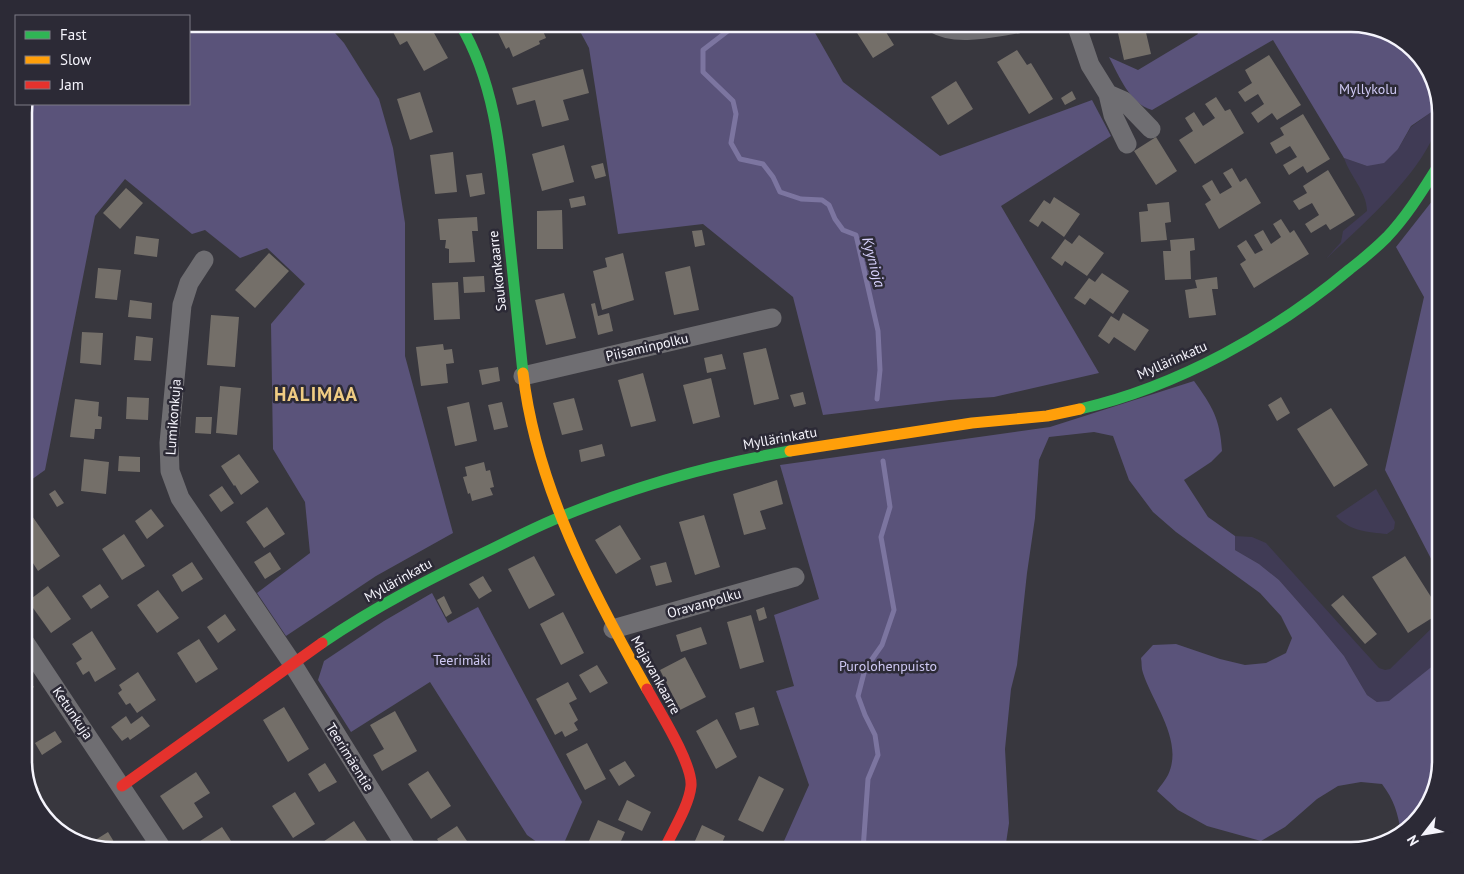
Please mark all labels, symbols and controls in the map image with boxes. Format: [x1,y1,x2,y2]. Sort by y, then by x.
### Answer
legend [15,15,190,105]
text: Fast [60,25,87,44]
text: Slow [60,50,91,69]
text: Jam [59,75,84,94]
park label: Myllykolu [1339,80,1397,98]
street label: Saukonkaarre [484,230,510,312]
water label: Kyynioja [858,235,890,290]
street label: Piisaminpolku [604,329,690,365]
street label: Myllärinkatu [1134,337,1210,383]
street label: Lumikonkuja [161,378,185,456]
district label: HALIMAA [274,382,358,406]
street label: Myllärinkatu [742,423,818,453]
street label: Myllärinkatu [361,554,435,606]
street label: Oravanpolku [665,584,743,622]
street label: Majavankaarre [627,632,685,718]
park label: Teerimäki [433,651,491,669]
park label: Purolohenpuisto [839,657,937,675]
street label: Ketunkuja [49,683,97,743]
street label: Teerimäentie [322,719,378,795]
north arrow [1399,809,1449,859]
text: N [1403,832,1423,849]

